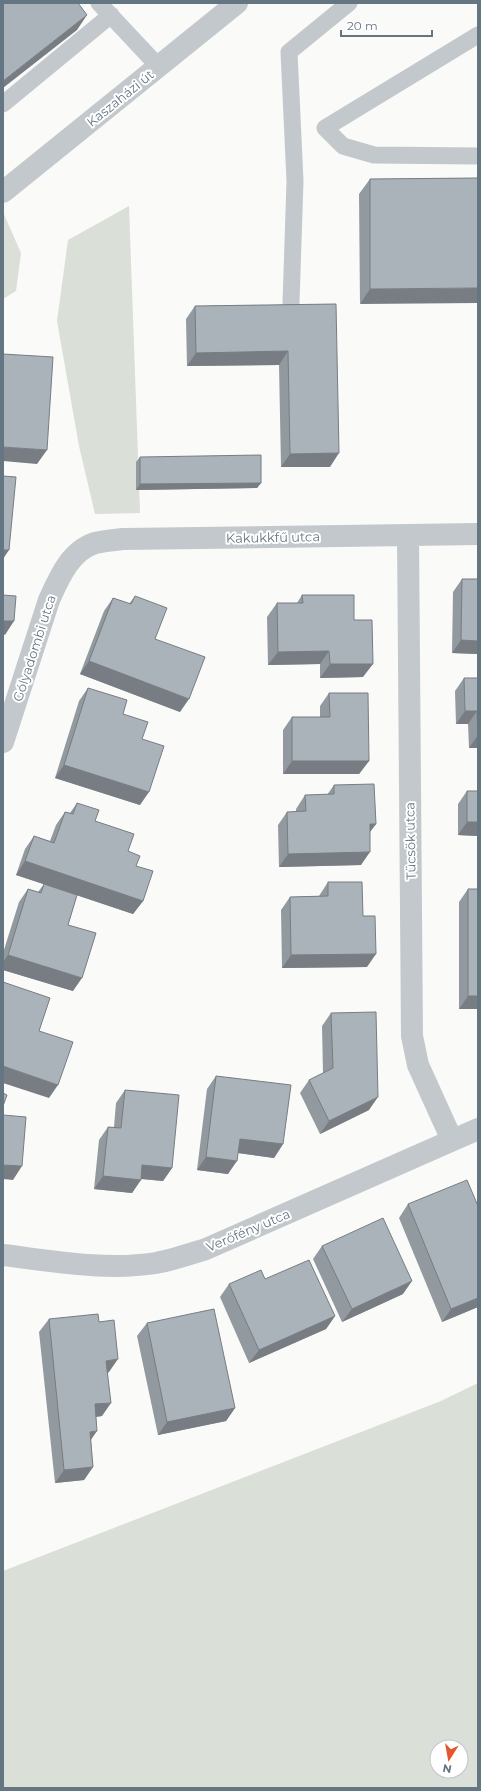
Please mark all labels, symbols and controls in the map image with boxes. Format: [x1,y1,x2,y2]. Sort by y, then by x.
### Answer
scale bar [341,12,432,38]
text: 20 m [347,18,378,33]
street label: Kaszaházi út [83,66,157,130]
street label: Kakukkfű utca [226,528,320,546]
street label: Gólyadombi utca [9,593,59,703]
street label: Tücsök utca [401,802,419,880]
street label: Verőfény utca [204,1205,292,1255]
north arrow [429,1739,469,1779]
text: N [441,1761,453,1777]

